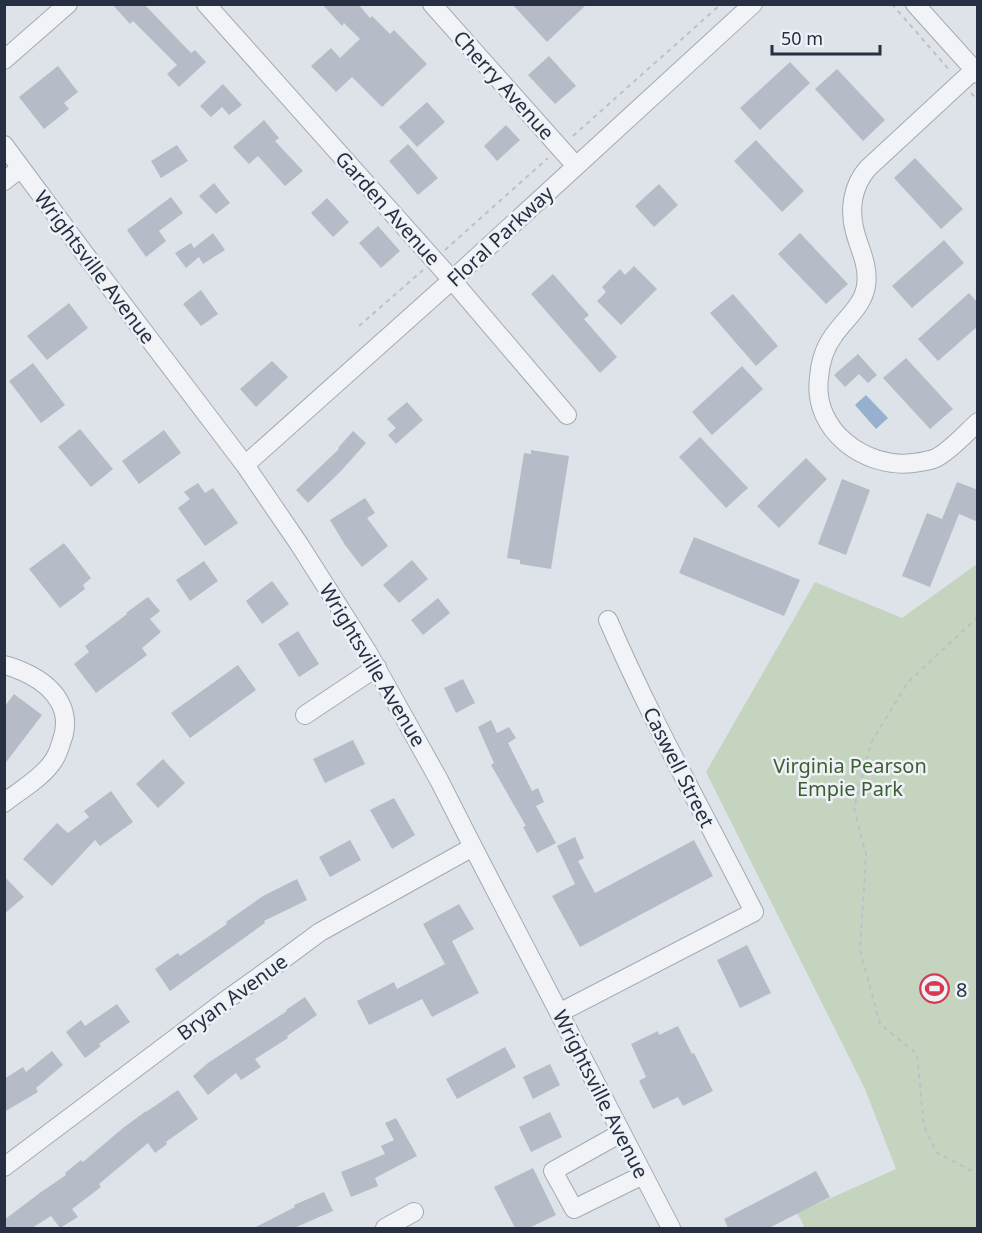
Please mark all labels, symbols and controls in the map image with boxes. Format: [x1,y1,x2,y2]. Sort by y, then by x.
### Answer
scale bar [772,18,880,56]
street label: Cherry Avenue [448,25,560,145]
text: 50 m [781,26,823,50]
street label: Garden Avenue [329,145,447,271]
street label: Floral Parkway [441,179,560,292]
street label: Wrightsville Avenue [28,185,162,349]
street label: Wrightsville Avenue [314,578,432,752]
street label: Caswell Street [637,702,721,832]
park label: Virginia Pearson Empie Park [773,752,927,802]
street label: Bryan Avenue [171,948,293,1046]
sports icon: 8 [919,973,951,1005]
place label: 8 [956,976,967,1003]
street label: Wrightsville Avenue [547,1005,655,1183]

